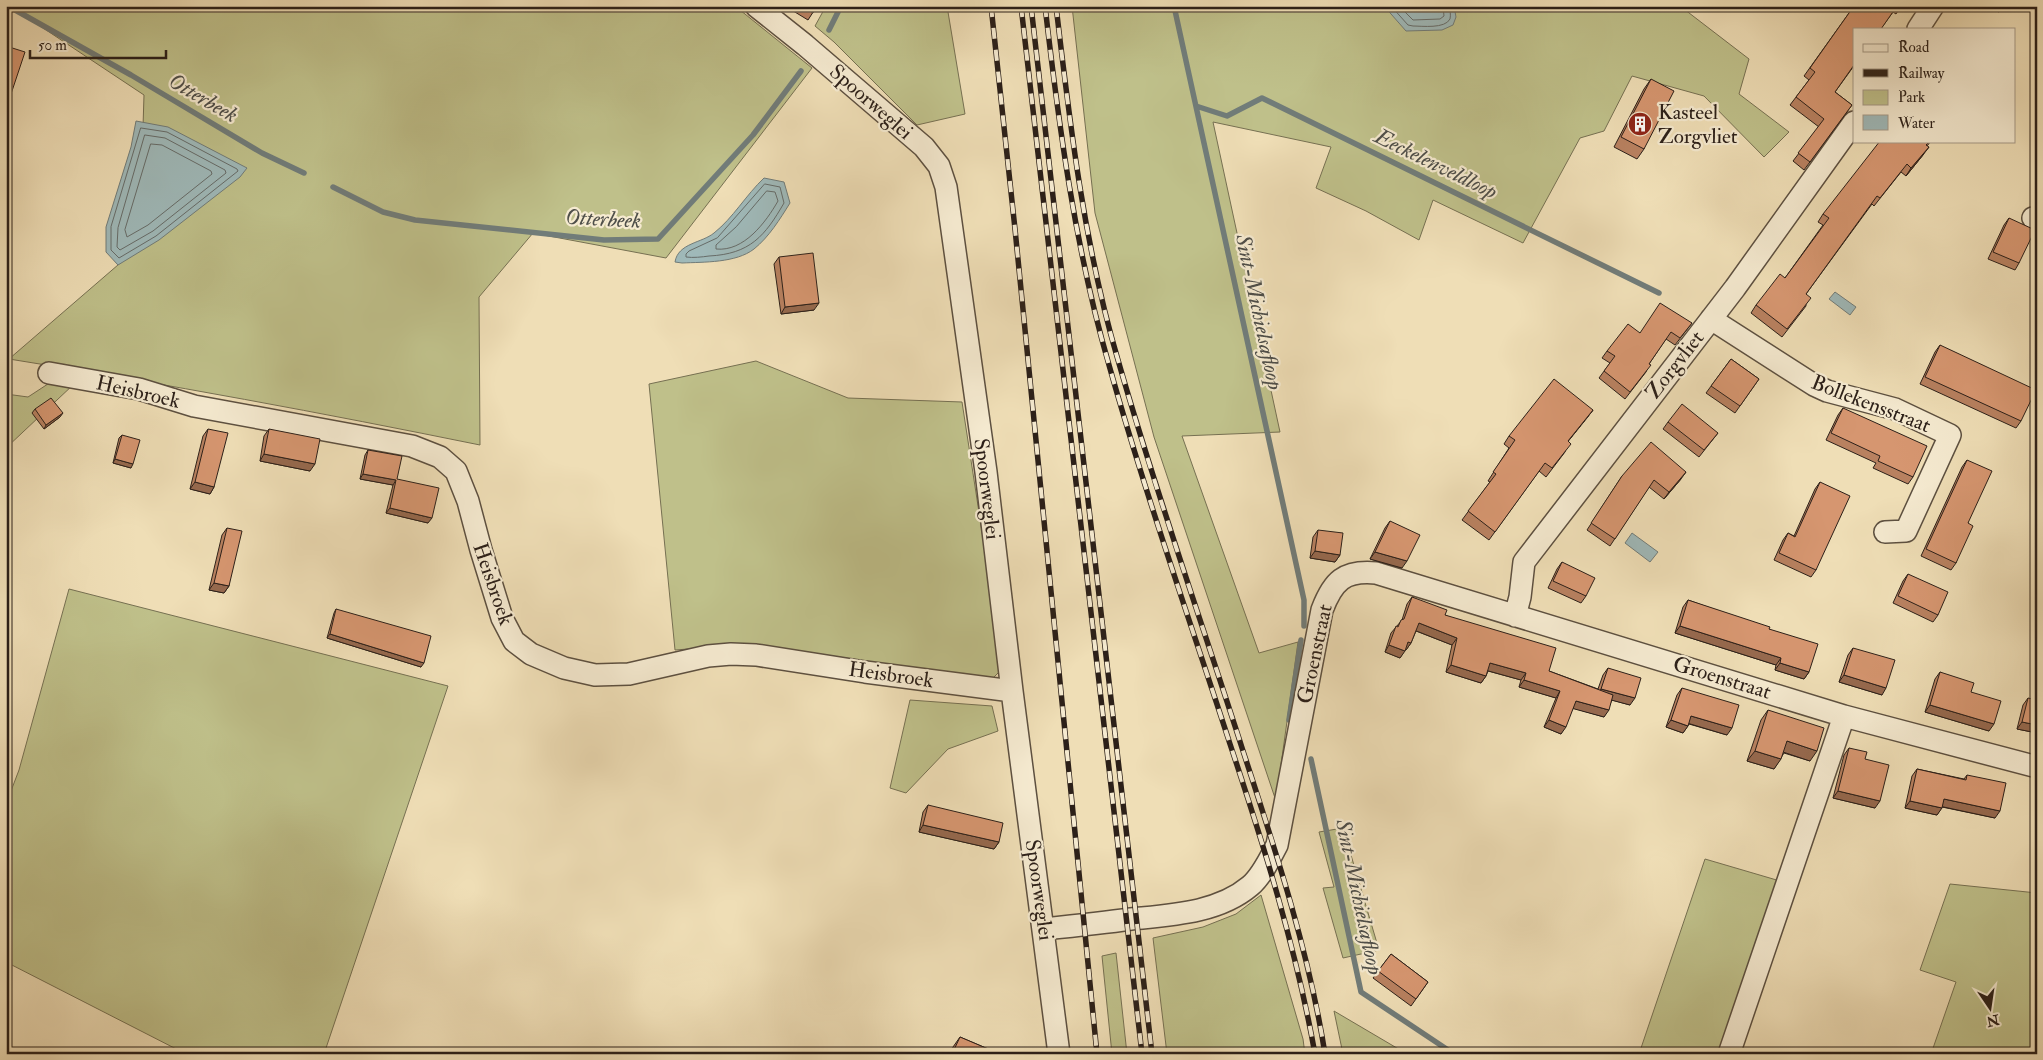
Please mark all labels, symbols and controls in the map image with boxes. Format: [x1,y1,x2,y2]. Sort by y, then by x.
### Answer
scale bar [30,28,166,60]
legend [1853,28,2016,142]
text: 50 m [38,36,67,55]
text: Road [1898,38,1930,57]
street label: Spoorweglei [824,58,919,146]
text: Railway [1898,64,1945,83]
water label: Otterbeek [163,67,243,129]
text: Park [1898,88,1925,107]
place label: Kasteel Zorgvliet [1658,99,1738,150]
building icon: Kasteel Zorgvliet [1627,111,1653,137]
text: Water [1897,114,1935,133]
water label: Eeckelenveldloop [1368,121,1502,206]
water label: Otterbeek [564,203,642,235]
water label: Sint-Michielsafloop [1229,231,1289,392]
street label: Zorgvliet [1640,325,1710,405]
street label: Heisbroek [93,369,183,415]
street label: Bollekensstraat [1807,369,1935,439]
street label: Spoorweglei [967,437,1007,542]
street label: Heisbroek [466,539,520,629]
street label: Groenstraat [1291,602,1339,706]
street label: Groenstraat [1670,650,1774,706]
street label: Heisbroek [847,656,935,694]
water label: Sint-Michielsafloop [1329,816,1389,977]
street label: Spoorweglei [1019,838,1060,943]
north arrow [1966,982,2016,1032]
text: N [1984,1010,2002,1030]

